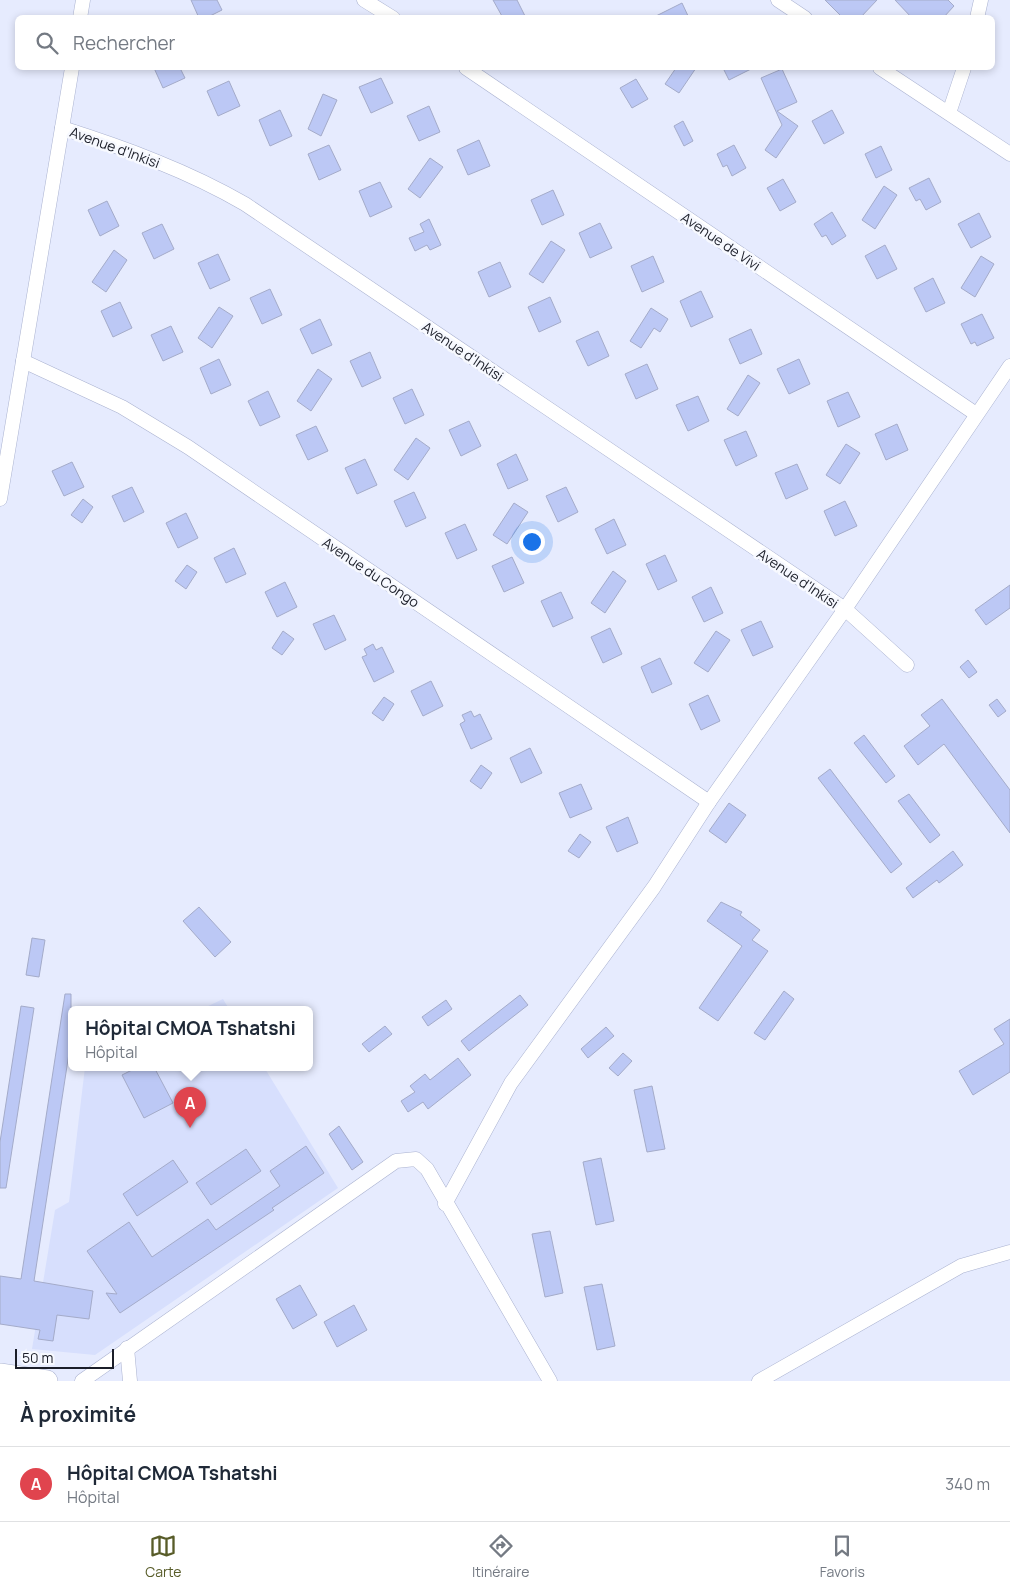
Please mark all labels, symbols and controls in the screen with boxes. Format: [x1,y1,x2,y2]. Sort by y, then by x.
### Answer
search box [15,15,995,70]
icon: search [33,29,61,57]
text: Rechercher [73,30,175,56]
street label: Avenue d'Inkisi [67,122,163,172]
street label: Avenue de Vivi [678,207,764,275]
street label: Avenue d'Inkisi [419,317,507,385]
your location [519,529,545,555]
street label: Avenue du Congo [319,532,423,612]
street label: Avenue d'Inkisi [754,544,842,612]
popup [68,1006,313,1071]
text: Hôpital CMOA Tshatshi [85,1015,296,1041]
text: Hôpital [85,1041,138,1063]
pin: A [174,1087,206,1128]
scale bar [15,1346,114,1369]
text: 50 m [22,1348,53,1367]
text: À proximité [20,1400,136,1428]
text: Hôpital CMOA Tshatshi [67,1460,278,1486]
text: A [31,1473,41,1495]
text: 340 m [945,1473,990,1495]
text: Hôpital [67,1486,120,1508]
tab: Carte [145,1532,182,1581]
tab: Itinéraire [472,1532,529,1581]
tab: Favoris [820,1532,865,1581]

